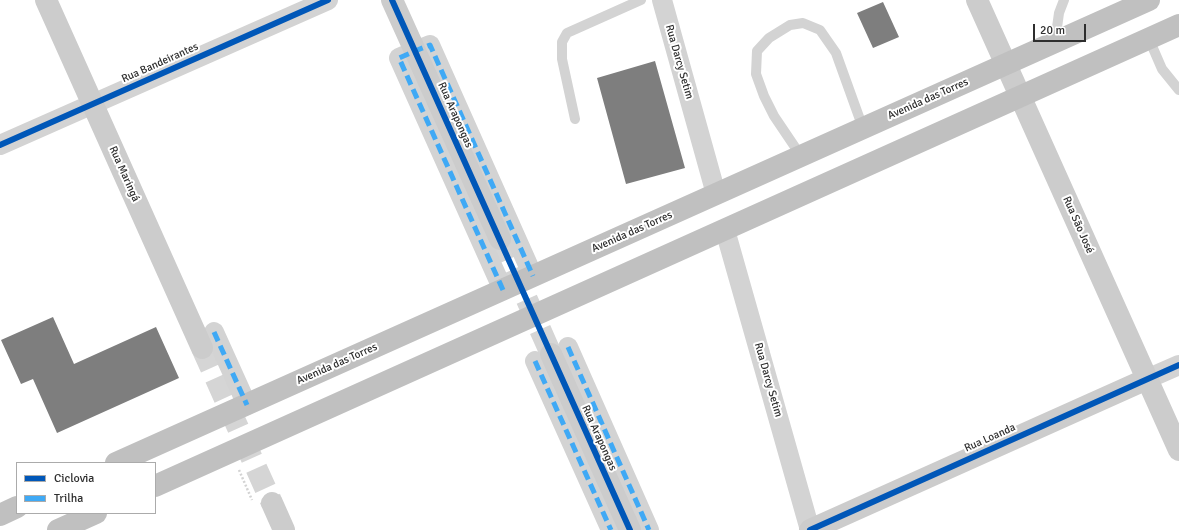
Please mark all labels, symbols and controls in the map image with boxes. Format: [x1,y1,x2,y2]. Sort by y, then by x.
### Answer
scale bar [1035,16,1088,42]
street label: Rua Darcy Setim [662,23,696,101]
text: 20 m [1040,23,1065,38]
street label: Rua Bandeirantes [120,40,200,86]
street label: Avenida das Torres [886,75,970,123]
street label: Rua Arapongas [435,80,475,150]
street label: Rua Maringá [106,144,142,204]
street label: Rua São José [1060,194,1096,256]
street label: Avenida das Torres [590,208,674,256]
street label: Avenida das Torres [295,340,379,388]
street label: Rua Darcy Setim [751,341,785,419]
street label: Rua Arapongas [579,403,619,473]
street label: Rua Loanda [962,421,1018,455]
legend [16,462,156,514]
text: Ciclovia [54,471,94,486]
text: Trilha [54,491,83,506]

